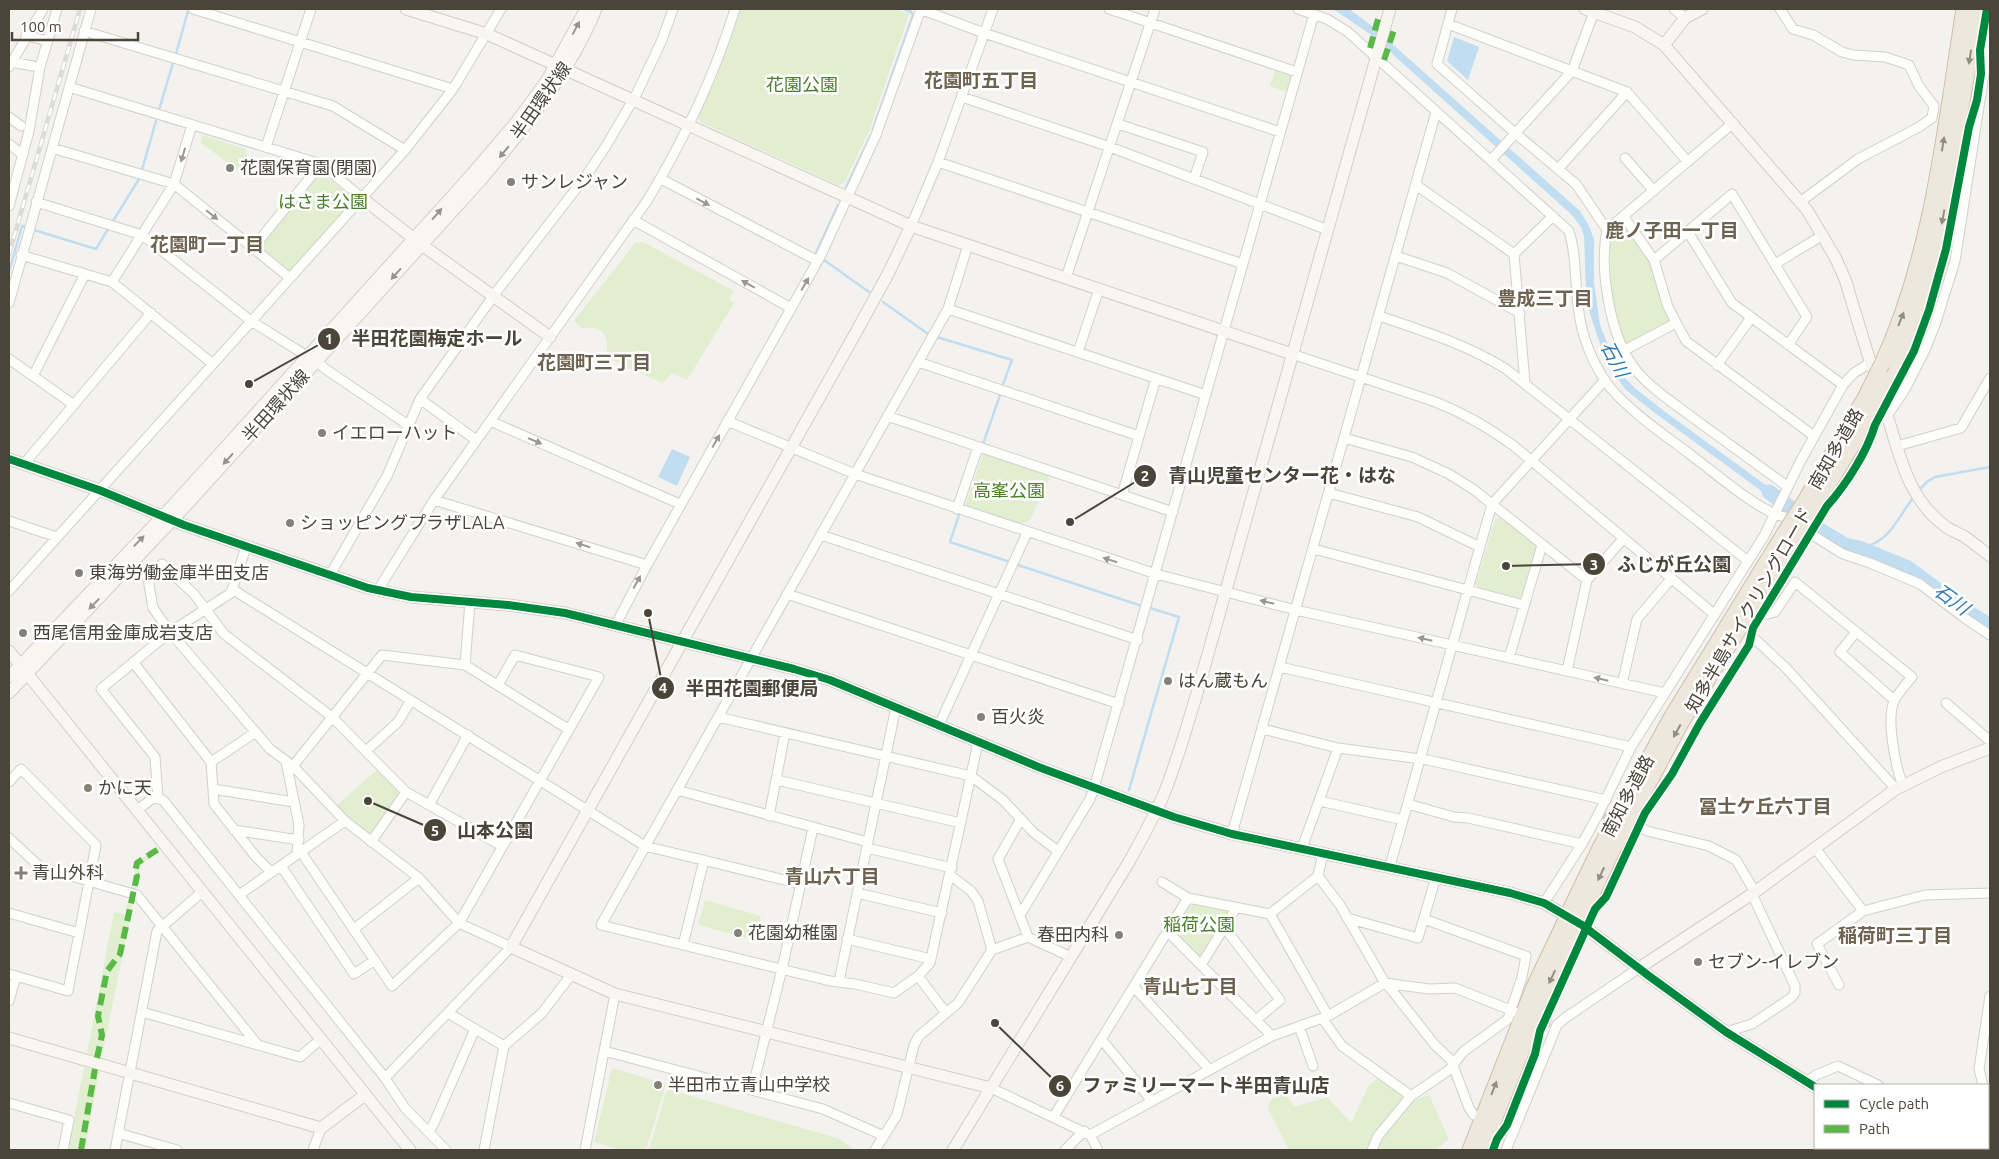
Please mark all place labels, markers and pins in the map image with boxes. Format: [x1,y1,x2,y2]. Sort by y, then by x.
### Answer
place label: 花園保育園(閉園) [240,157,377,178]
marker: 花園保育園(閉園) [224,162,236,174]
place label: サンレジャン [521,171,628,191]
marker: サンレジャン [505,176,517,188]
callout: 半田花園梅定ホール [317,322,533,356]
place label: イエローハット [332,422,457,442]
marker: イエローハット [316,427,328,439]
callout: 青山児童センター花・はな [1133,459,1406,493]
place label: ショッピングプラザLALA [300,512,505,532]
marker: ショッピングプラザLALA [284,517,296,529]
callout: ふじが丘公園 [1582,547,1741,581]
place label: 東海労働金庫半田支店 [89,562,269,582]
marker: 東海労働金庫半田支店 [73,567,85,579]
place label: 西尾信用金庫成岩支店 [33,622,213,642]
marker: 西尾信用金庫成岩支店 [17,627,29,639]
place label: はん蔵もん [1178,670,1268,690]
callout: 半田花園郵便局 [650,671,828,705]
marker: はん蔵もん [1162,675,1174,687]
place label: 百火炎 [991,706,1045,726]
marker: 百火炎 [975,711,987,723]
place label: かに天 [98,777,152,797]
marker: かに天 [82,782,94,794]
callout: 山本公園 [422,813,543,847]
place label: 青山外科 [32,862,104,882]
marker: 青山外科 [14,866,28,880]
place label: 花園幼稚園 [748,922,838,942]
place label: 春田内科 [1037,924,1109,944]
marker: 花園幼稚園 [732,927,744,939]
marker: 春田内科 [1113,929,1125,941]
place label: セブン-イレブン [1708,951,1839,971]
marker: セブン-イレブン [1692,956,1704,968]
callout: ファミリーマート半田青山店 [1048,1069,1340,1103]
place label: 半田市立青山中学校 [668,1074,830,1094]
marker: 半田市立青山中学校 [652,1079,664,1091]

